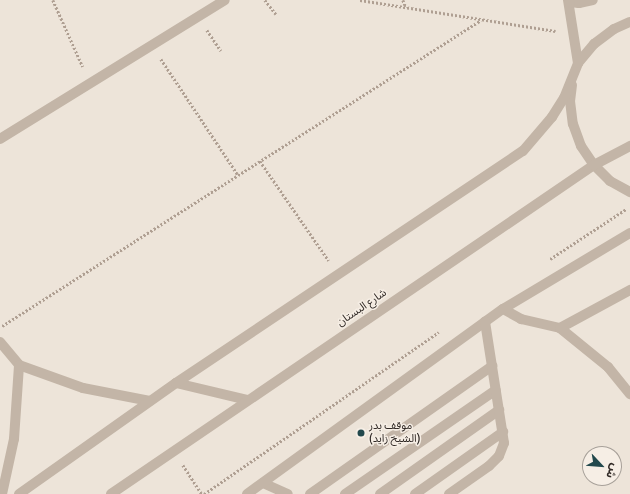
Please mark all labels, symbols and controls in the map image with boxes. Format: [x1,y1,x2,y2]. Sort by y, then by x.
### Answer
street label: شارع البستان [335,287,389,329]
place label: موقف بدر (الشيخ زايد) [369,420,420,446]
marker: موقف بدر (الشيخ زايد) [356,428,366,438]
north arrow [582,446,622,486]
text: ش [603,461,621,481]

